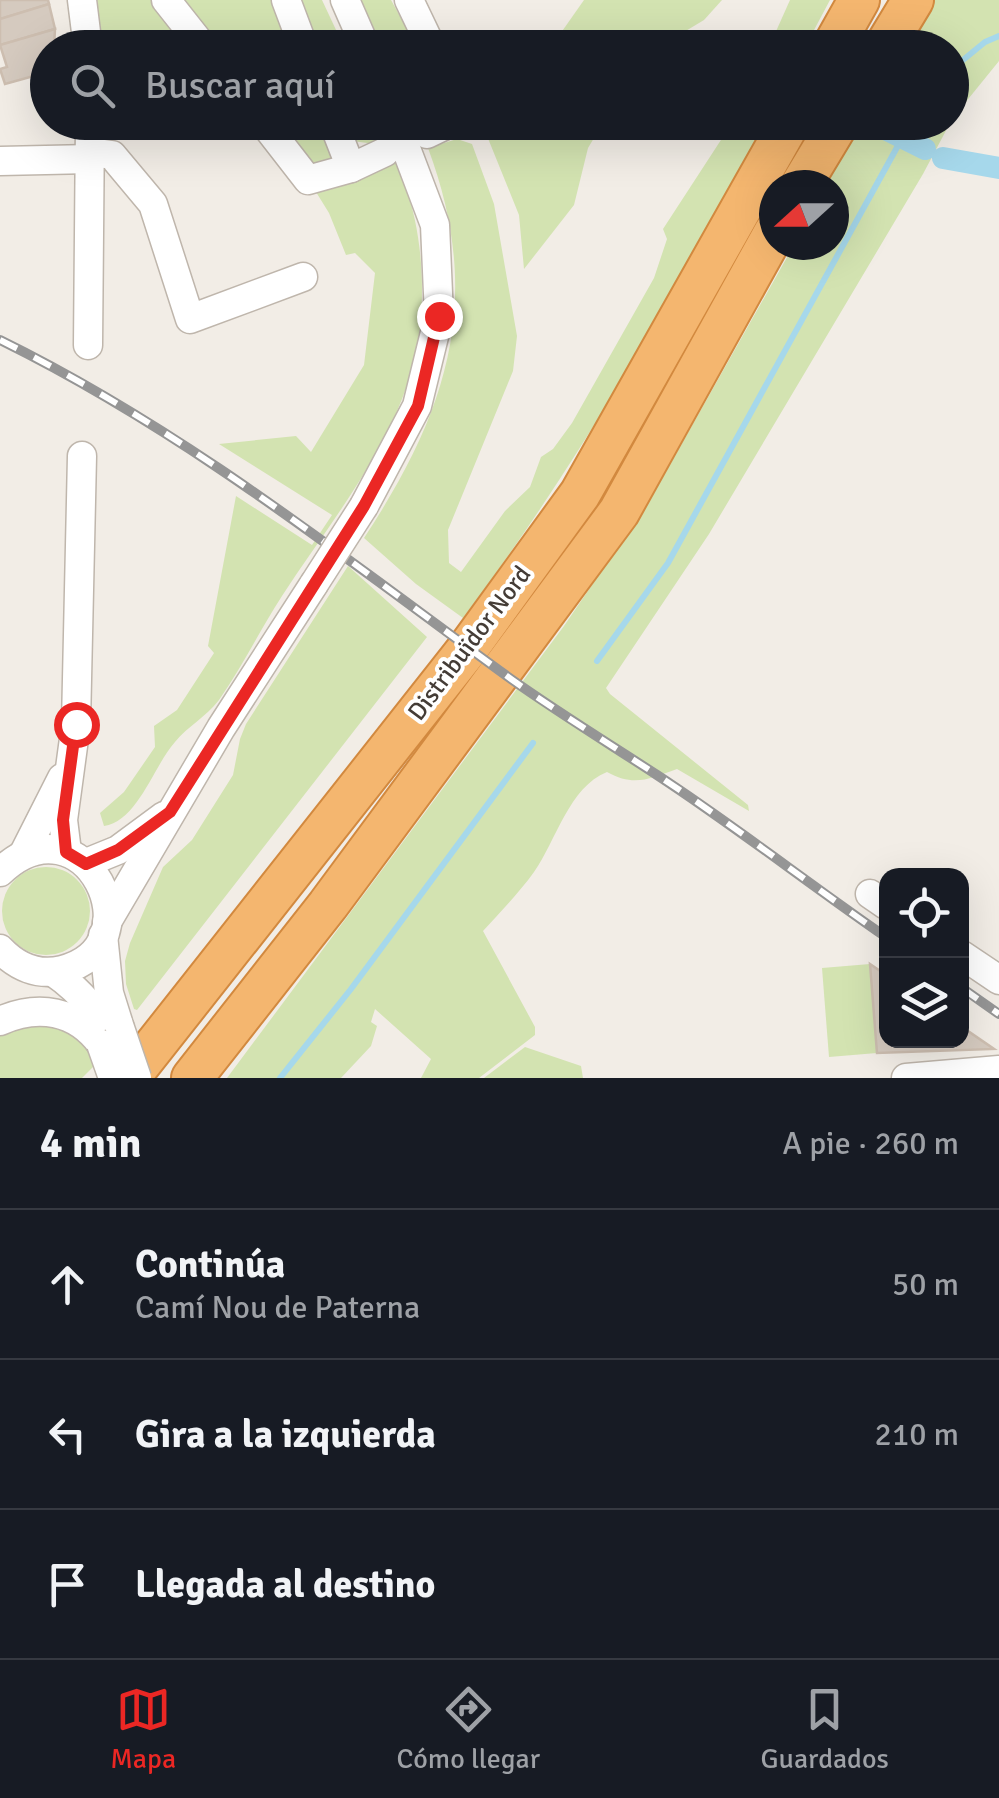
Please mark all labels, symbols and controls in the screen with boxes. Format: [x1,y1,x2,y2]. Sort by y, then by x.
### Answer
search box [30,30,969,140]
icon: search [65,58,120,113]
text: Buscar aquí [145,62,335,109]
north arrow [759,170,849,260]
route end [417,294,463,340]
street label: Distribuïdor Nord [401,559,537,727]
route start [54,702,100,748]
map controls [879,868,969,1048]
button: locate [879,868,969,958]
button: layers [879,958,969,1048]
text: 4 min [40,1118,141,1169]
text: A pie · 260 m [783,1124,959,1163]
text: Continúa [135,1241,285,1288]
icon: ahead [40,1257,95,1312]
text: 50 m [892,1265,959,1304]
text: Camí Nou de Paterna [135,1288,420,1327]
icon: left [40,1407,95,1462]
text: Gira a la izquierda [135,1411,436,1458]
text: 210 m [875,1415,959,1454]
icon: arrive [40,1557,95,1612]
text: Llegada al destino [135,1561,435,1608]
tab: Mapa [110,1682,176,1776]
tab: Cómo llegar [397,1682,540,1776]
tab: Guardados [761,1682,889,1776]

